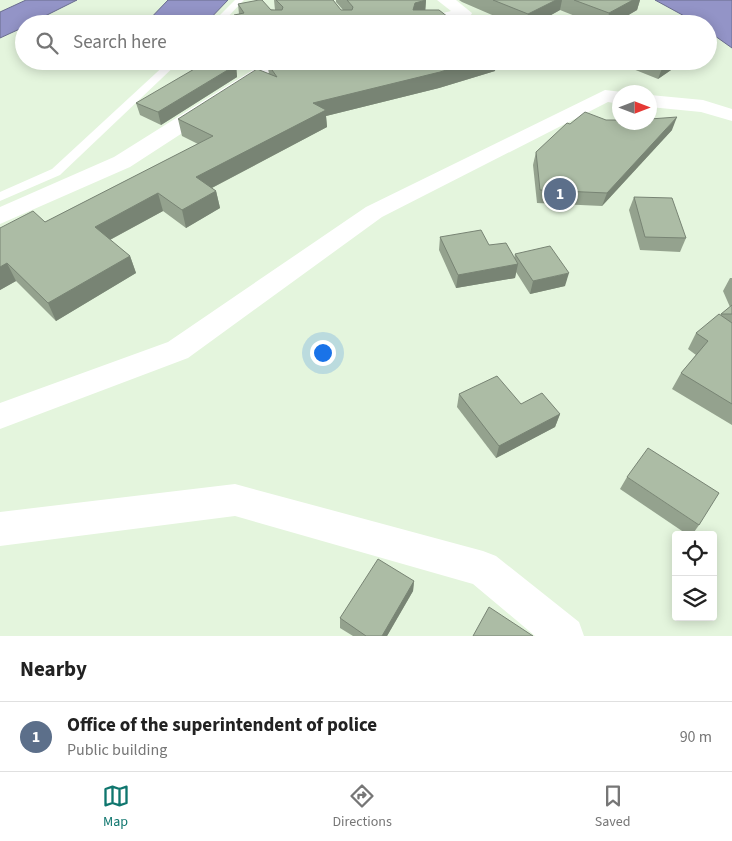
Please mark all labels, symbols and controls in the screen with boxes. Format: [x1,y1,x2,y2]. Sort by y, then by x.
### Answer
search box [15,15,717,70]
icon: search [33,29,61,57]
text: Search here [73,29,167,56]
north arrow [612,85,657,130]
pin: 1 [544,175,576,213]
your location [310,340,336,366]
map controls [672,531,717,621]
button: locate [672,531,717,576]
button: layers [672,576,717,621]
text: Nearby [20,654,87,684]
text: Office of the superintendent of police [67,712,377,739]
text: 1 [32,726,40,748]
text: 90 m [680,726,712,748]
text: Public building [67,739,167,761]
tab: Map [102,782,130,832]
tab: Directions [333,782,392,832]
tab: Saved [595,782,630,832]

